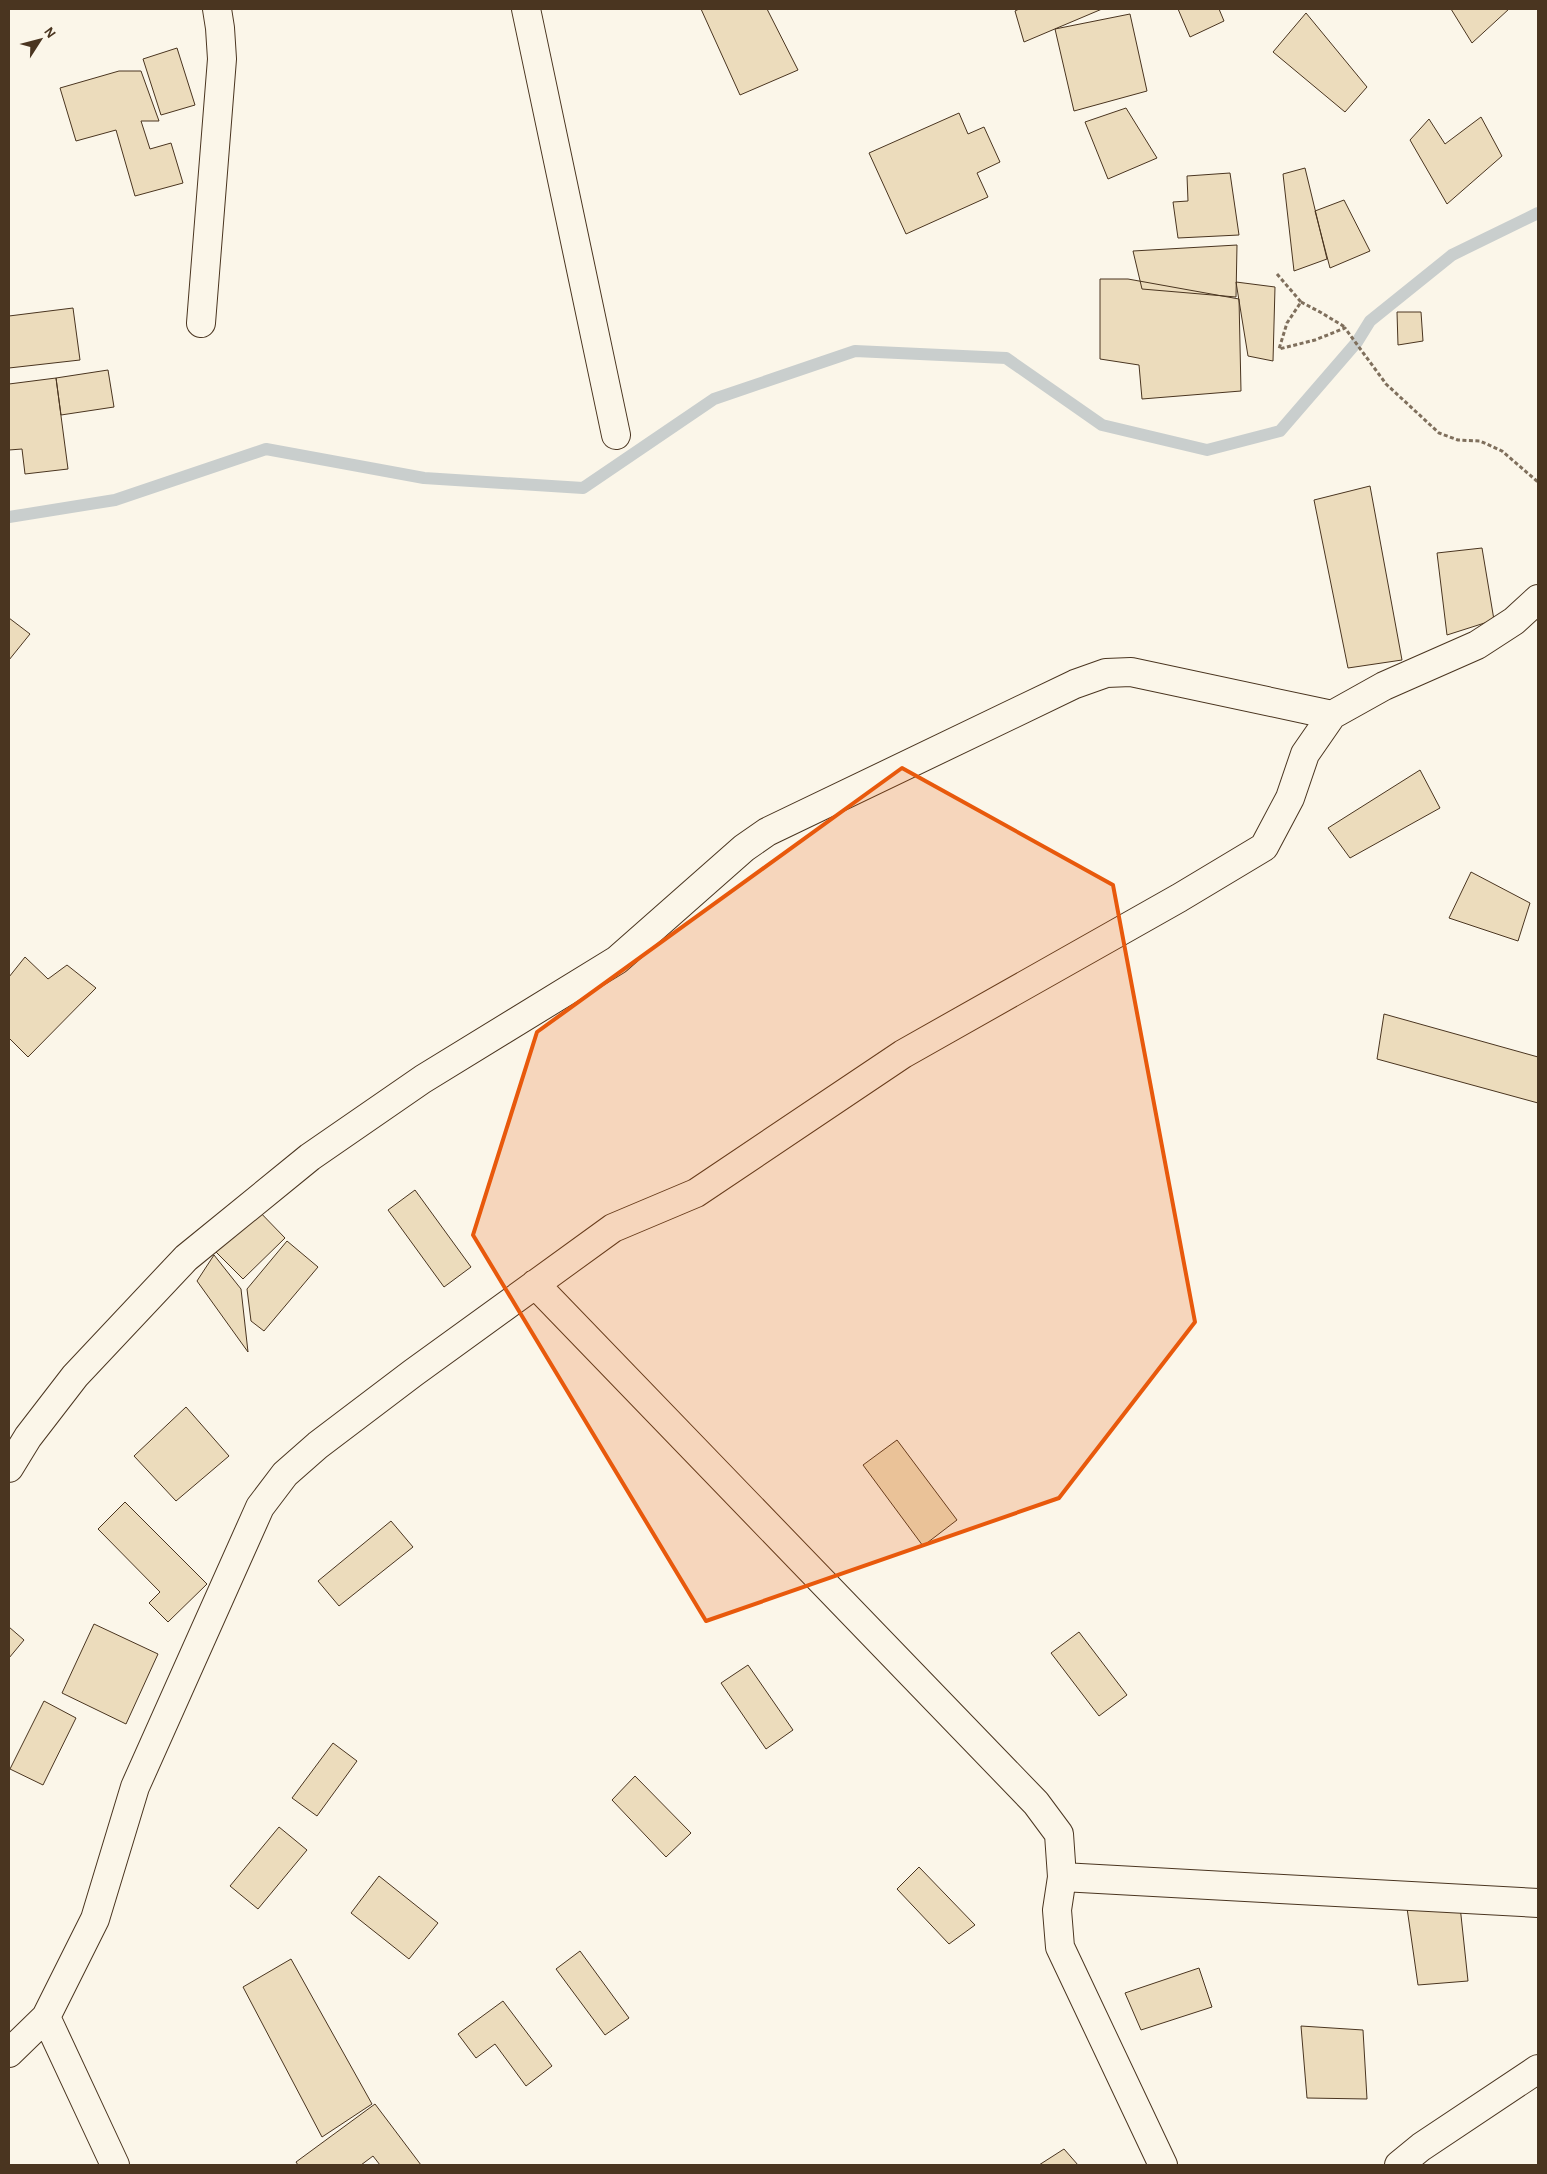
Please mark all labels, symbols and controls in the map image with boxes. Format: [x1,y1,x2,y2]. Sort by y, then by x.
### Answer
north arrow [15,15,65,65]
text: N [41,25,58,41]

